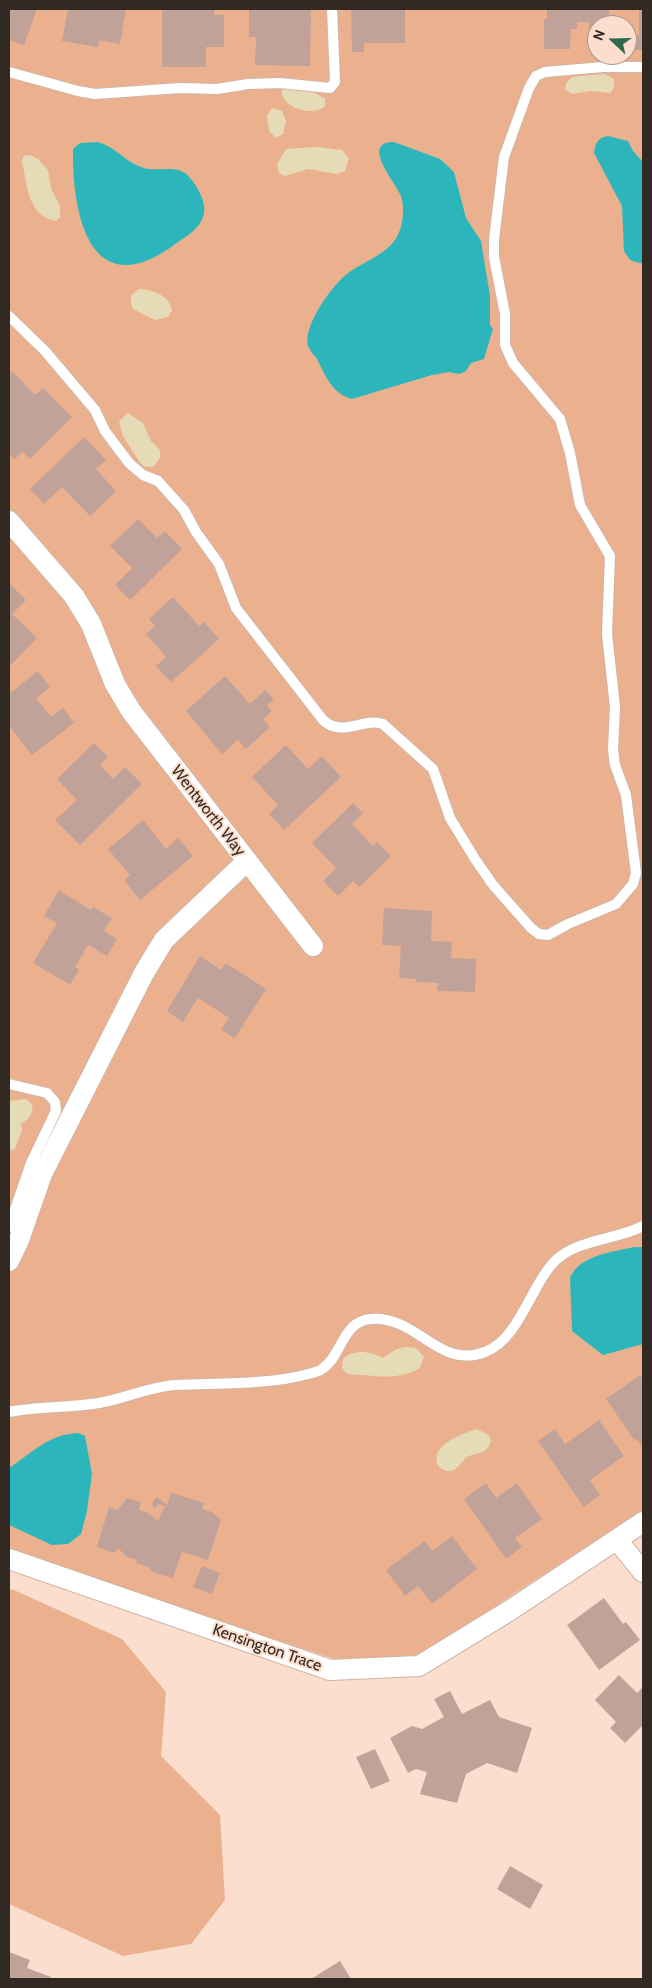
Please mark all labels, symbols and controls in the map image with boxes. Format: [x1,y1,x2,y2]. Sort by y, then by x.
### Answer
north arrow [587,15,637,65]
text: N [589,27,609,43]
street label: Wentworth Way [167,762,249,860]
street label: Kensington Trace [210,1620,324,1676]

